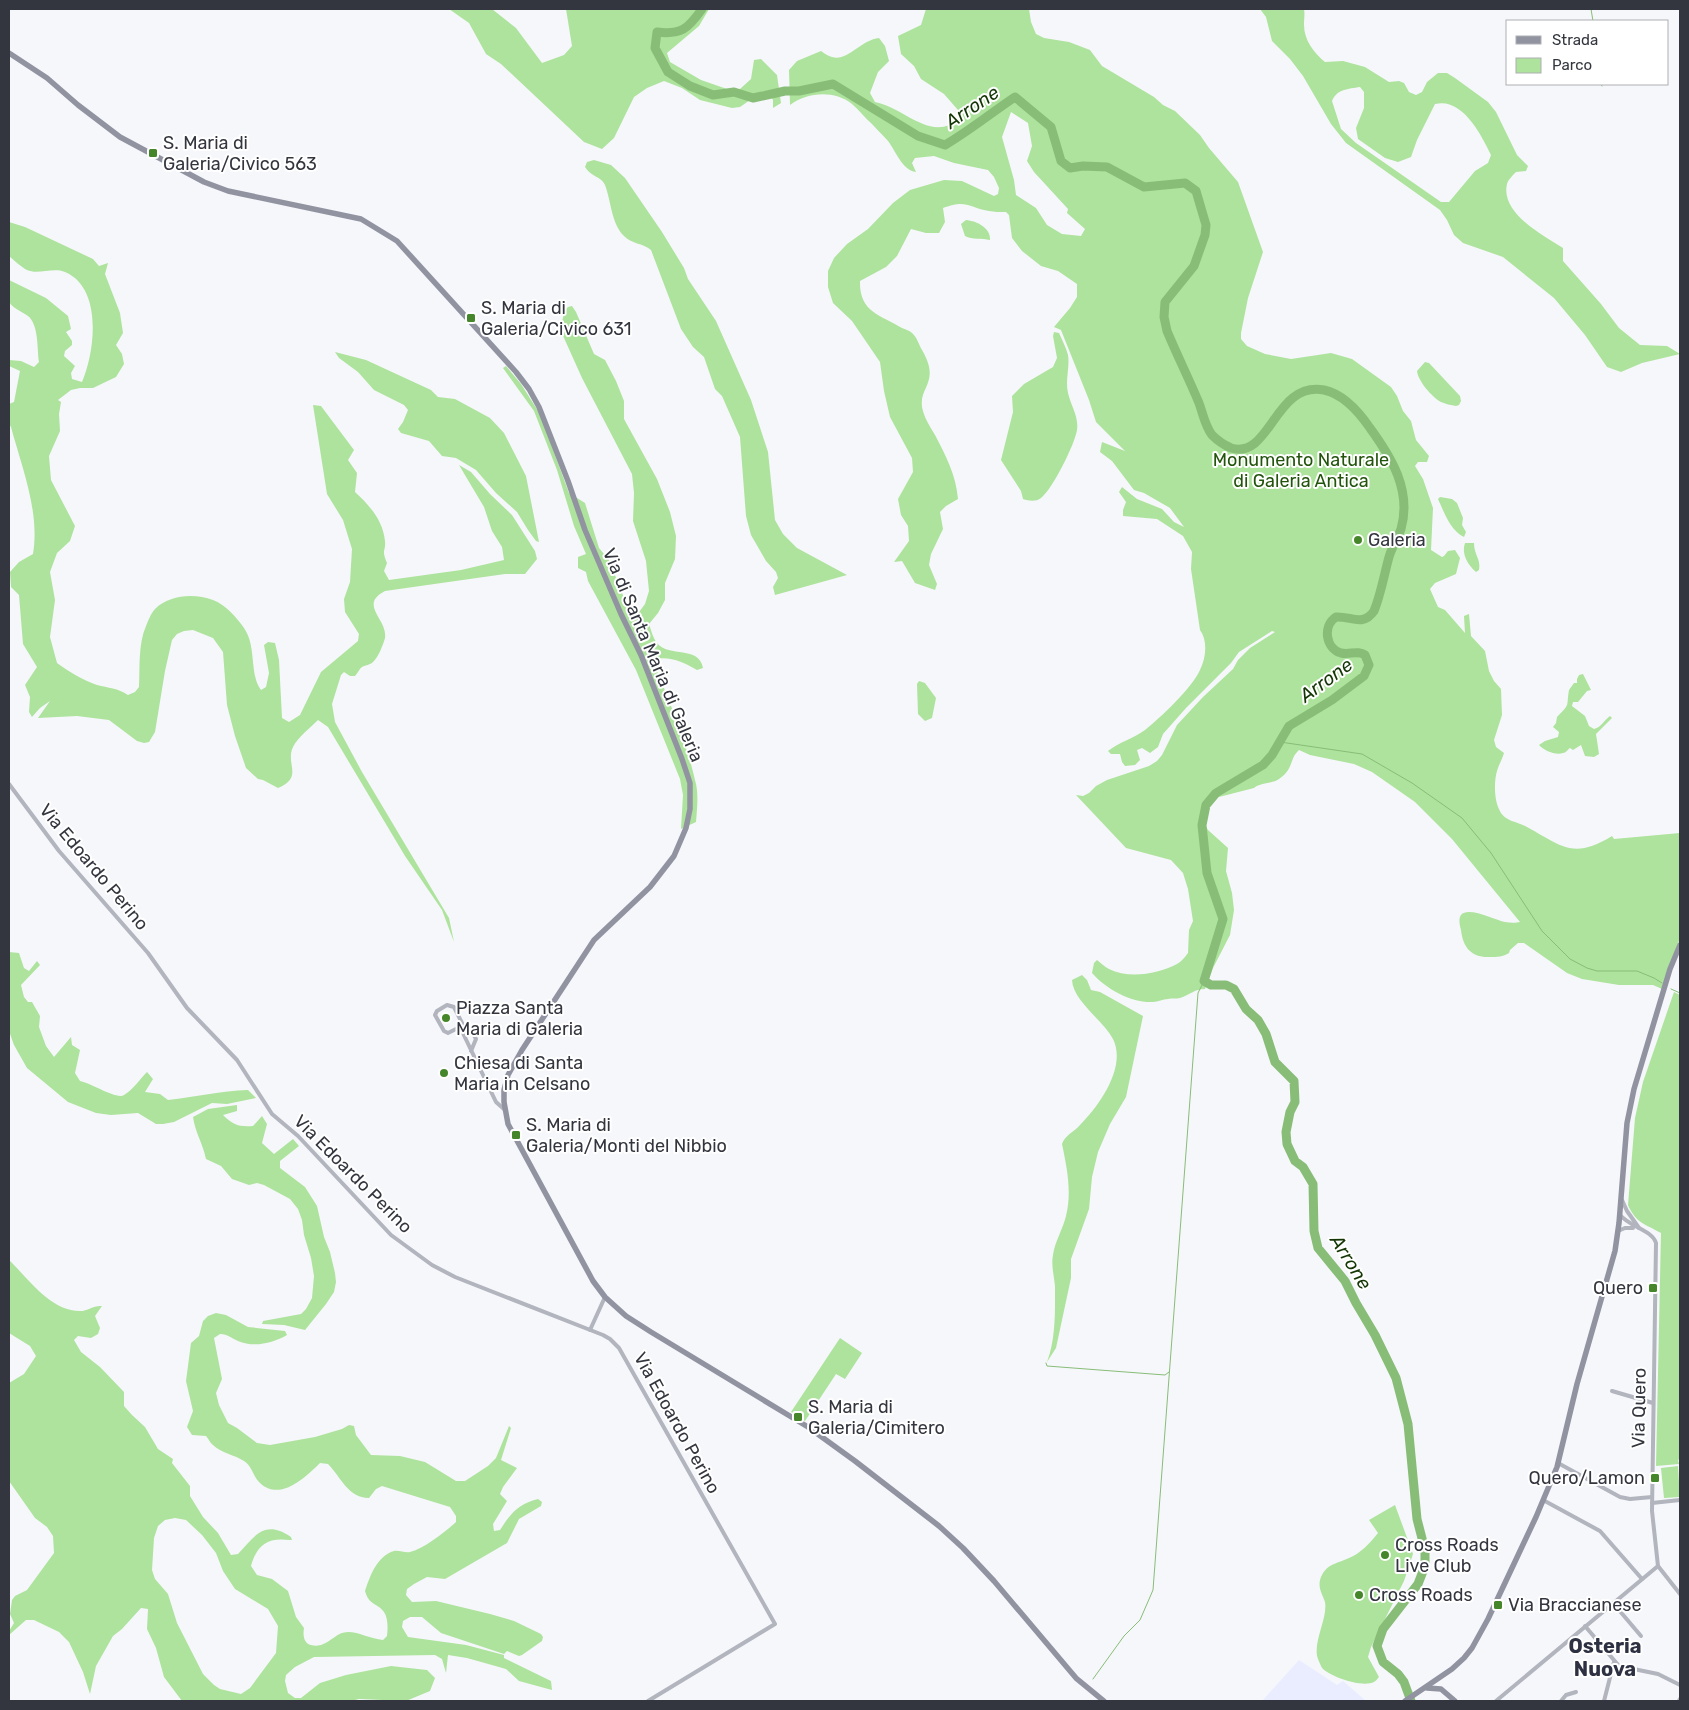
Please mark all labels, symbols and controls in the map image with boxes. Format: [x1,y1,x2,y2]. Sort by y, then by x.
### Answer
legend [1506,20,1669,85]
text: Strada [1552,31,1598,49]
text: Parco [1552,56,1592,74]
water label: Arrone [940,80,1004,134]
place label: S. Maria di Galeria/Civico 563 [163,132,317,175]
marker: S. Maria di Galeria/Civico 563 [147,147,159,159]
place label: S. Maria di Galeria/Civico 631 [481,297,632,340]
marker: S. Maria di Galeria/Civico 631 [465,312,477,324]
park label: Monumento Naturale di Galeria Antica [1213,449,1389,492]
place label: Galeria [1368,529,1426,551]
marker: Galeria [1352,534,1364,546]
street label: Via di Santa Maria di Galeria [598,545,708,765]
water label: Arrone [1294,653,1357,708]
street label: Via Edoardo Perino [35,799,153,935]
place label: Piazza Santa Maria di Galeria [456,997,583,1040]
marker: Piazza Santa Maria di Galeria [440,1012,452,1024]
place label: Chiesa di Santa Maria in Celsano [454,1052,590,1095]
marker: Chiesa di Santa Maria in Celsano [438,1067,450,1079]
street label: Via Edoardo Perino [289,1110,417,1238]
place label: S. Maria di Galeria/Monti del Nibbio [526,1114,727,1157]
marker: S. Maria di Galeria/Monti del Nibbio [510,1129,522,1141]
water label: Arrone [1325,1230,1377,1294]
place label: Quero [1593,1277,1643,1299]
marker: Quero [1647,1282,1659,1294]
street label: Via Edoardo Perino [629,1348,725,1498]
street label: Via Quero [1627,1368,1651,1448]
place label: S. Maria di Galeria/Cimitero [808,1396,945,1439]
marker: S. Maria di Galeria/Cimitero [792,1411,804,1423]
place label: Quero/Lamon [1529,1467,1645,1489]
marker: Quero/Lamon [1649,1472,1661,1484]
place label: Cross Roads Live Club [1395,1534,1499,1577]
marker: Cross Roads Live Club [1379,1549,1391,1561]
place label: Cross Roads [1369,1584,1473,1606]
marker: Cross Roads [1353,1589,1365,1601]
place label: Via Braccianese [1508,1594,1642,1616]
marker: Via Braccianese [1492,1599,1504,1611]
district label: Osteria Nuova [1568,1634,1642,1681]

